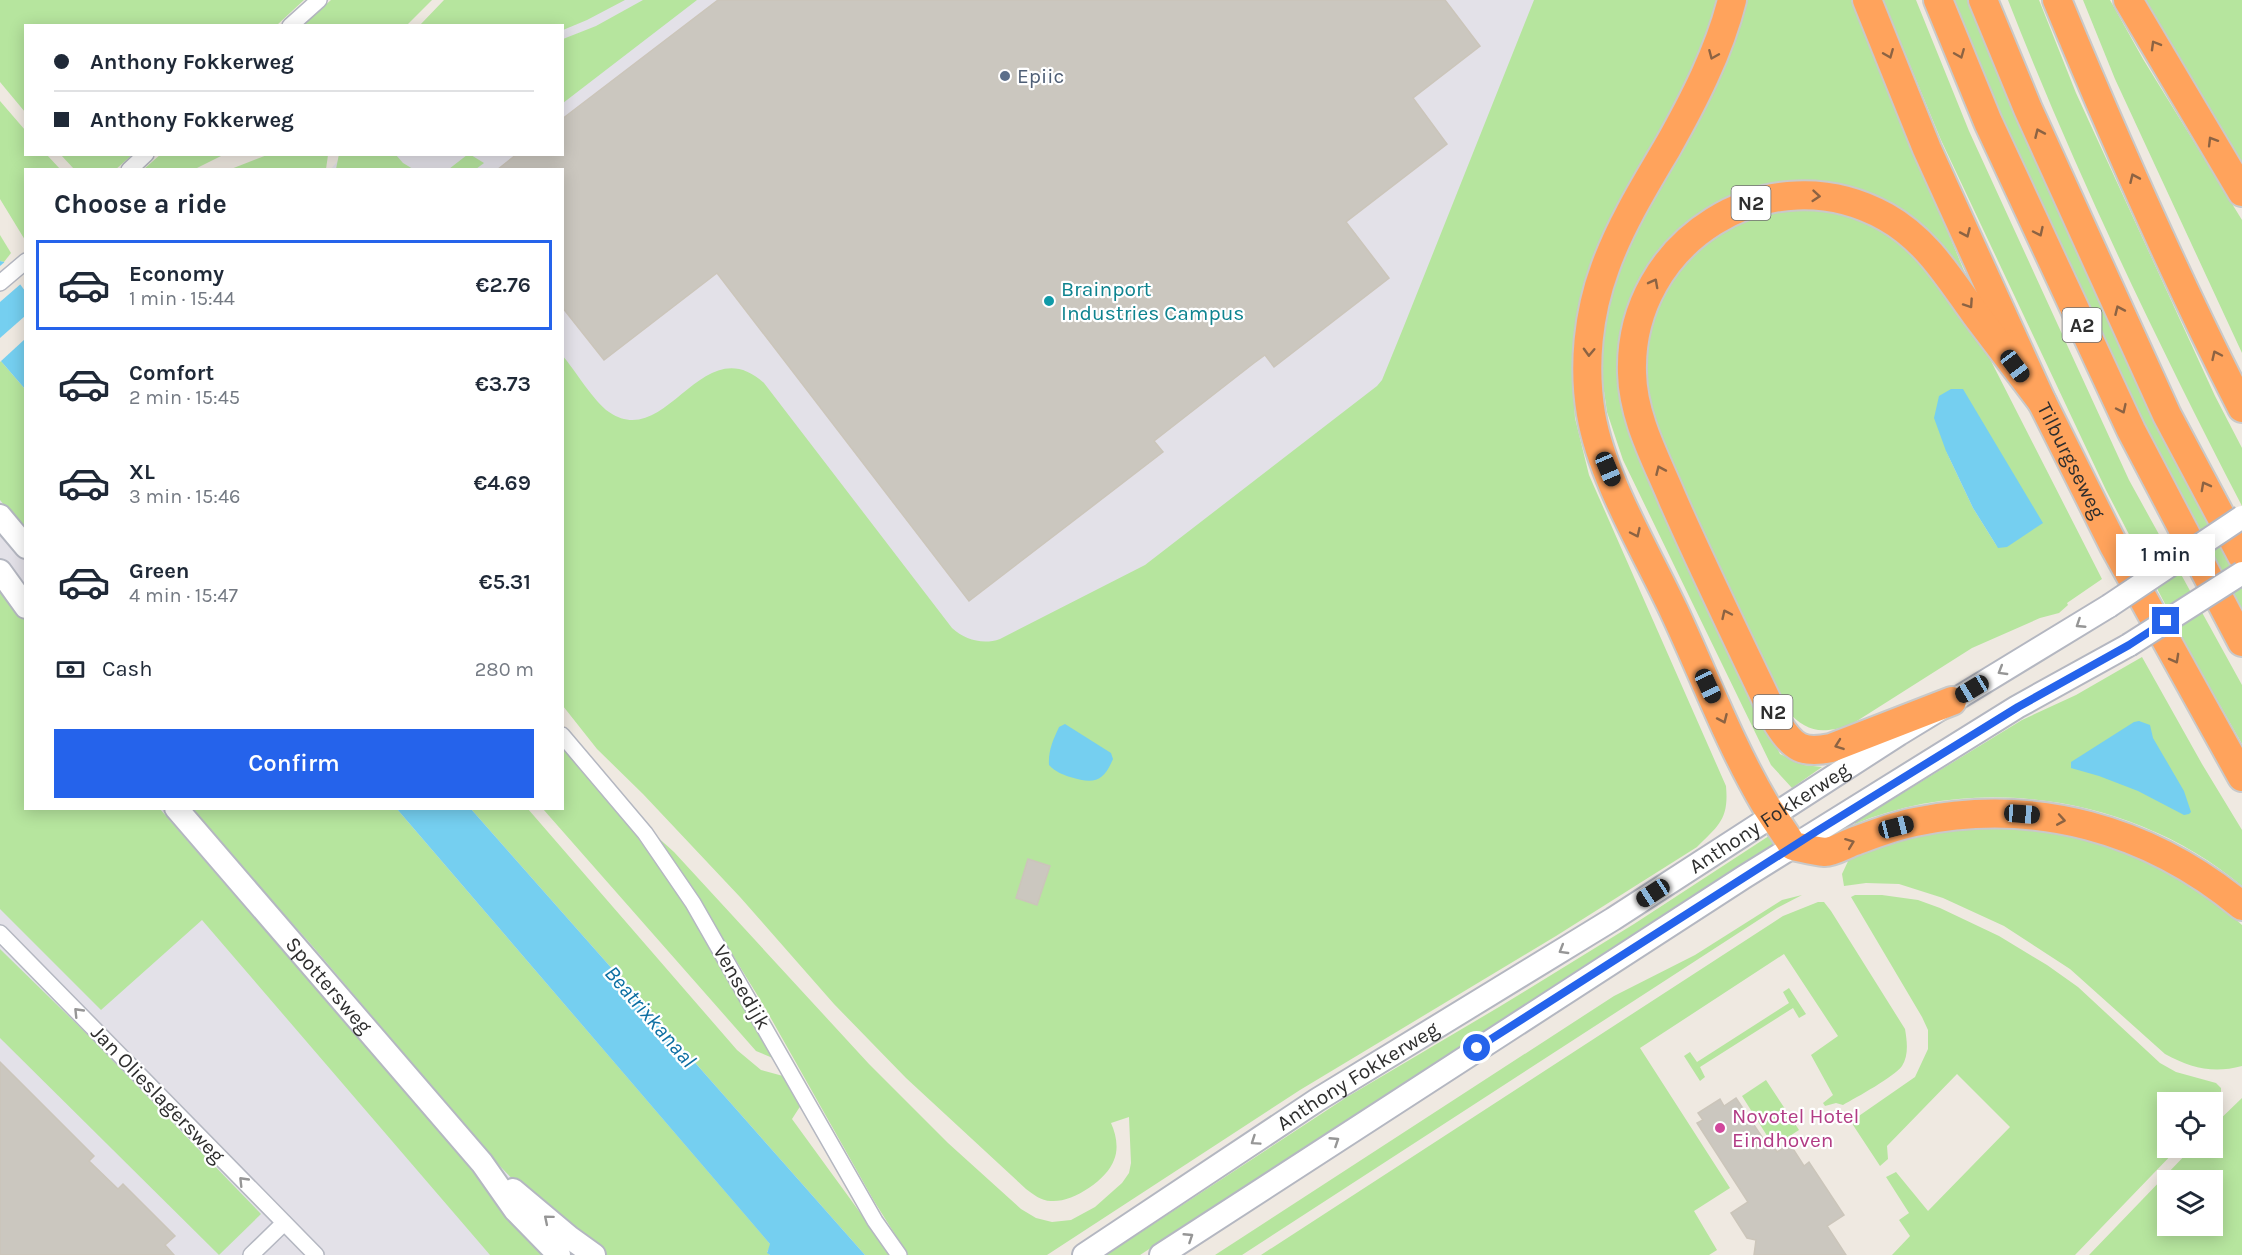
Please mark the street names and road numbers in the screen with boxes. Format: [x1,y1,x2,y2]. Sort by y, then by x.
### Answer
road number: N2 [1732,186,1770,220]
road number: A2 [2062,308,2102,342]
street label: Tilburgseweg [2032,399,2110,523]
road number: N2 [1754,695,1792,729]
street label: Anthony Fokkerweg [1685,757,1854,879]
street label: Spottersweg [281,932,377,1038]
street label: Vensedijk [708,940,776,1034]
street label: Anthony Fokkerweg [1272,1017,1443,1135]
street label: Jan Olieslagersweg [86,1020,230,1168]

